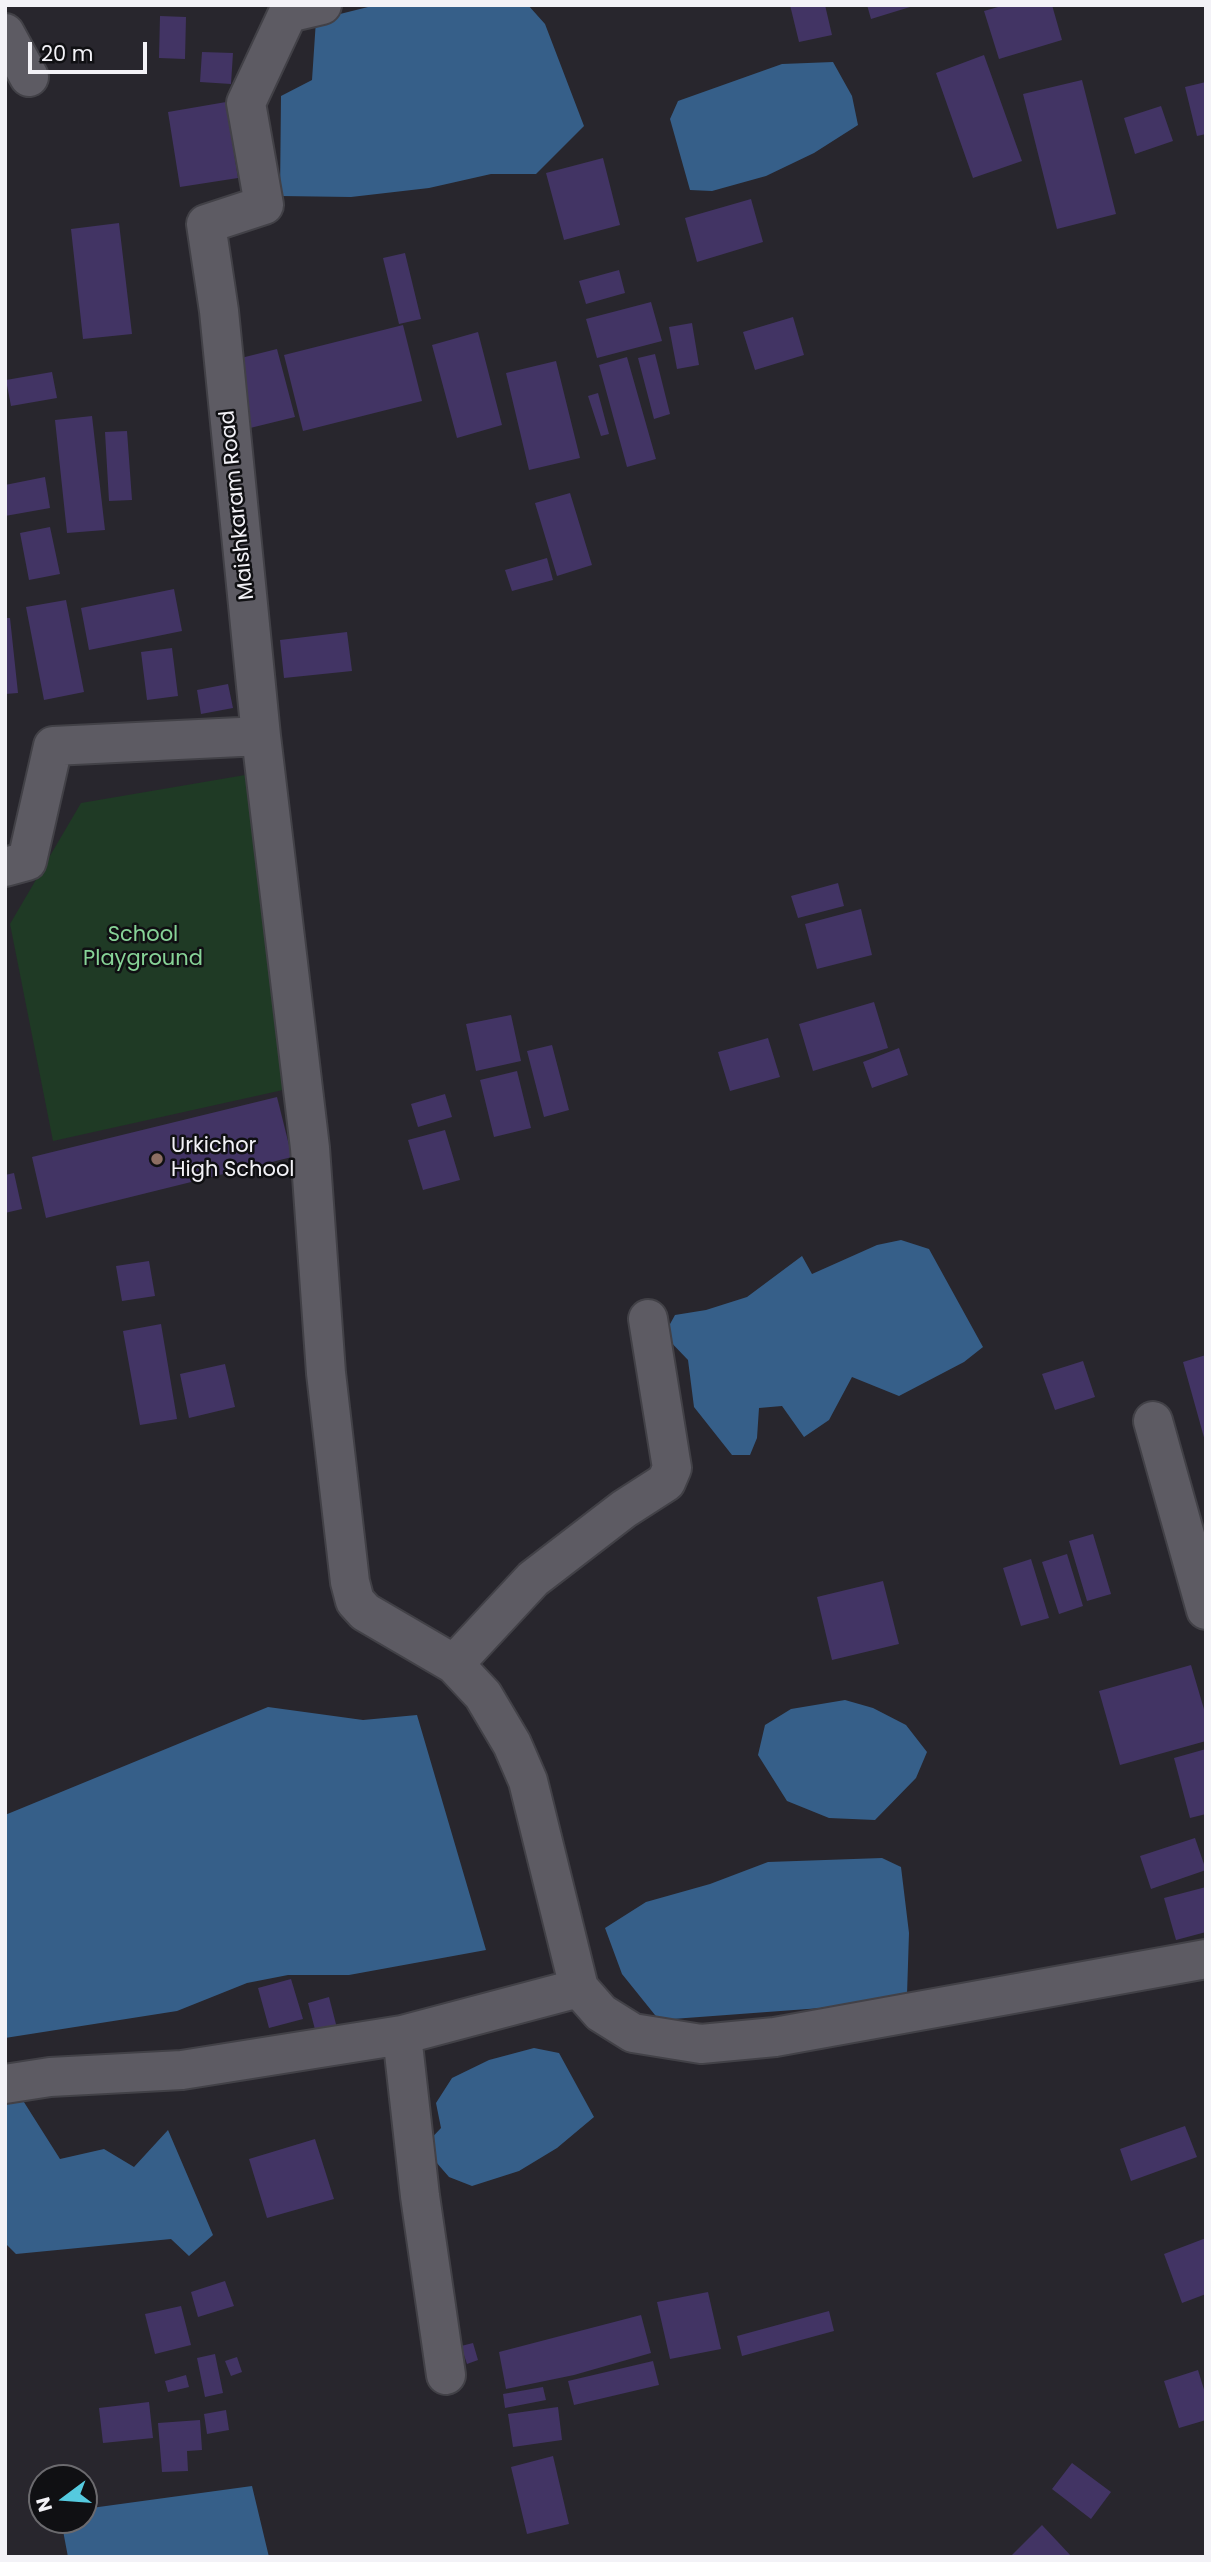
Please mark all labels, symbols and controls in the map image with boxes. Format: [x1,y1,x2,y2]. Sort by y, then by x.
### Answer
scale bar [32,28,150,72]
text: 20 m [41,39,94,68]
street label: Maishkaram Road [216,409,260,601]
park label: School Playground [83,923,203,973]
place label: Urkichor High School [171,1134,295,1184]
marker: Urkichor High School [149,1151,165,1167]
north arrow [28,2464,98,2534]
text: N [29,2494,59,2515]

